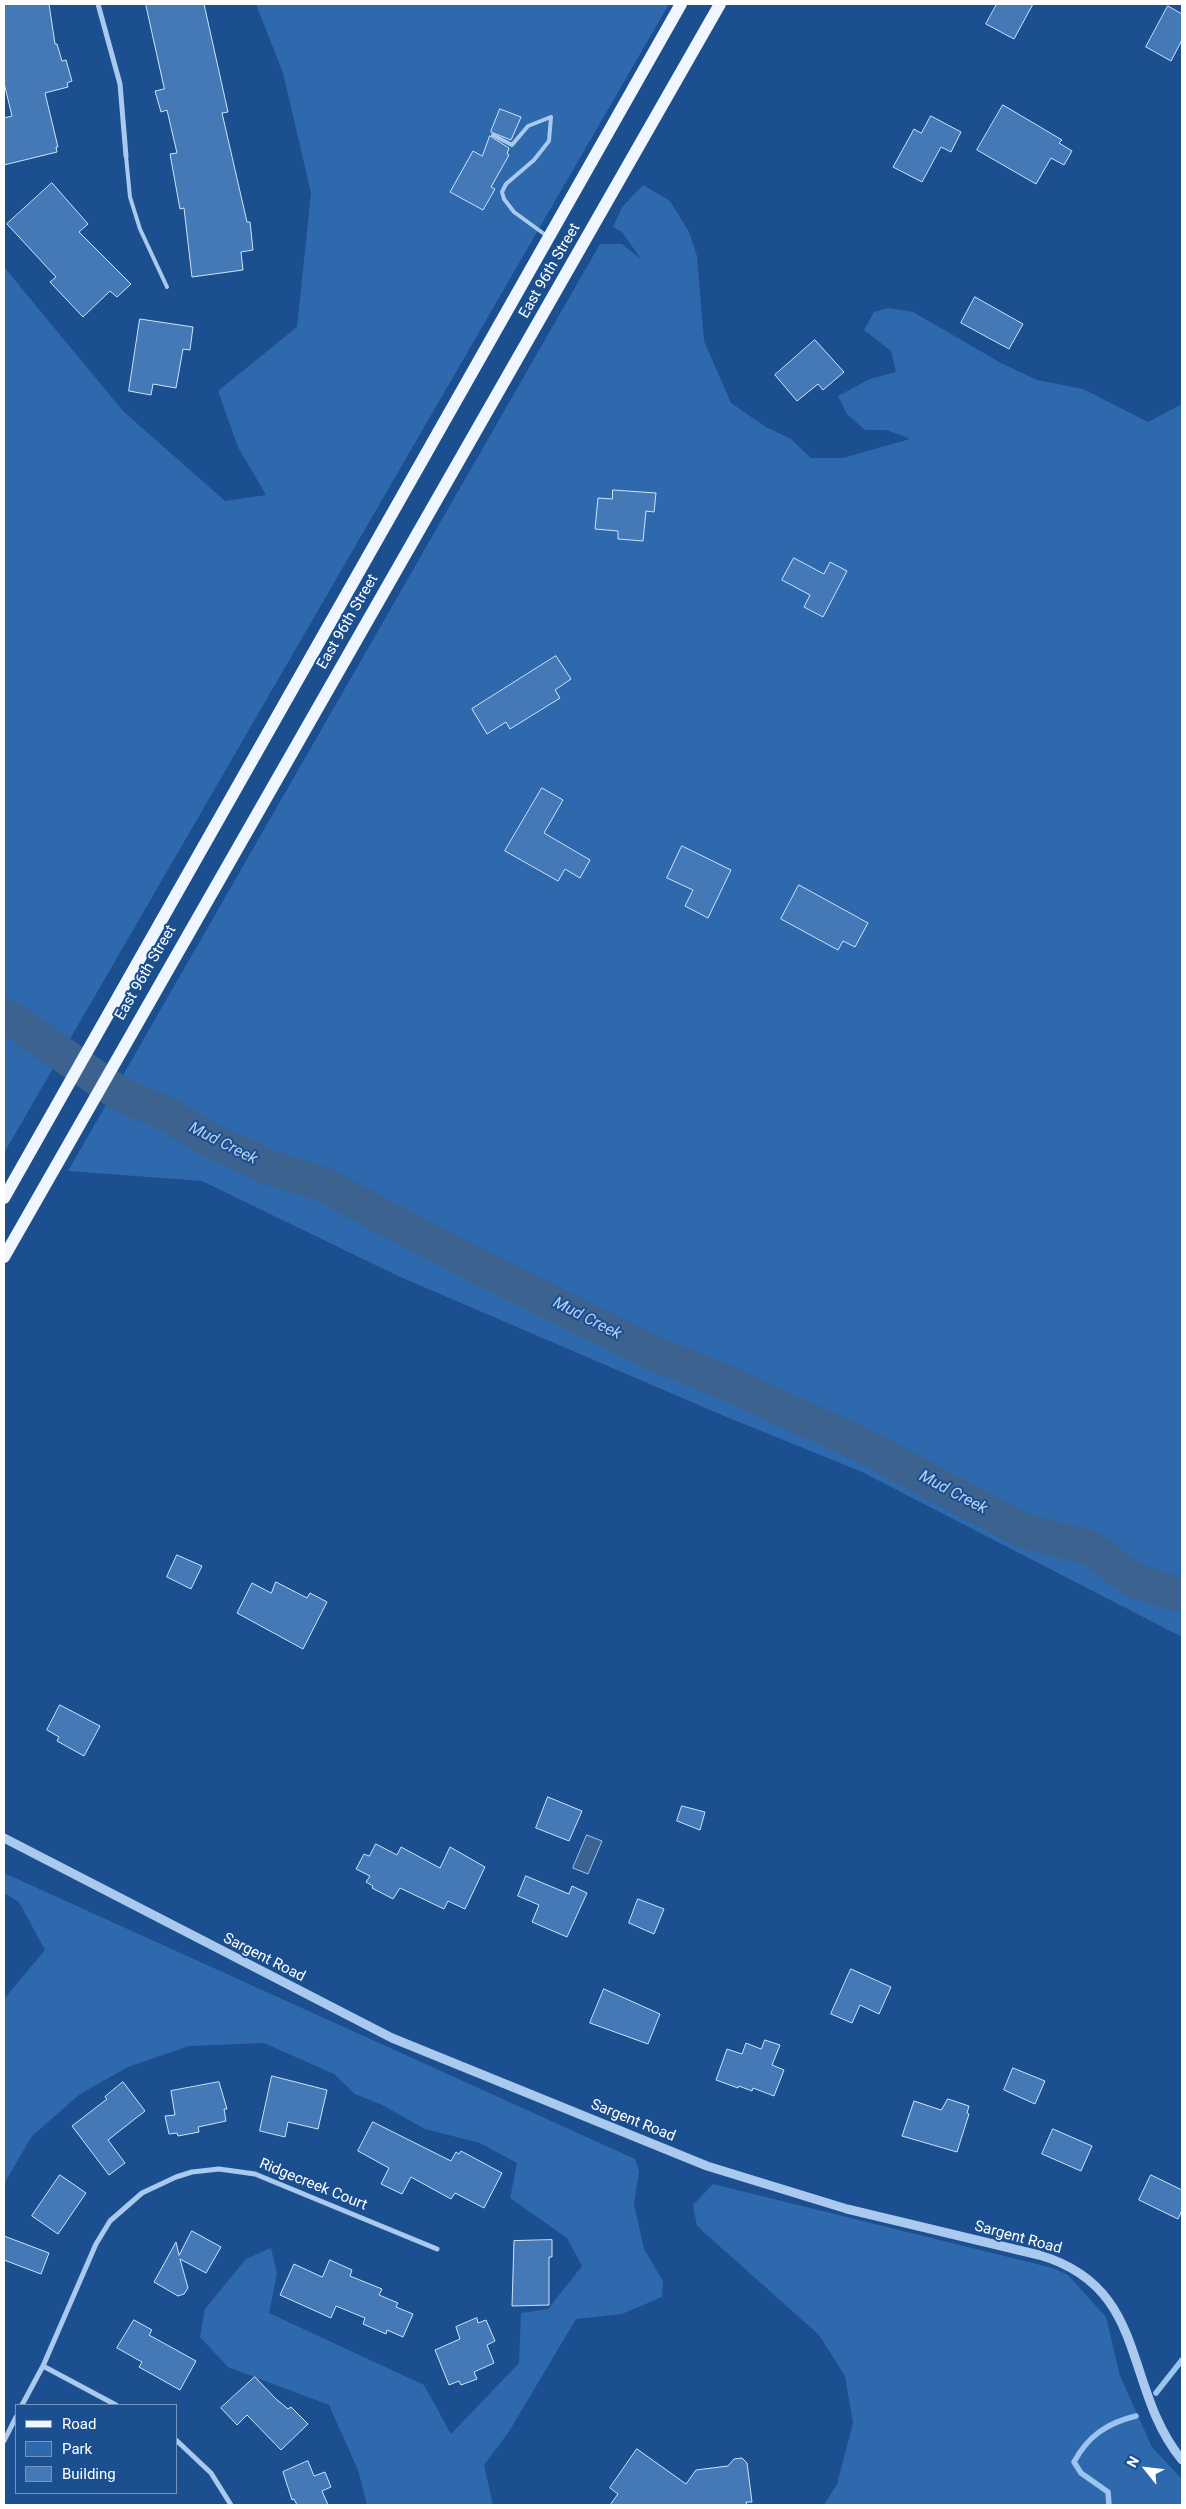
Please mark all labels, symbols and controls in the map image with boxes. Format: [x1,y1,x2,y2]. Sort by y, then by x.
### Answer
street label: East 96th Street [516,220,584,322]
street label: East 96th Street [314,571,382,673]
street label: East 96th Street [112,922,180,1024]
water label: Mud Creek [186,1119,260,1169]
water label: Mud Creek [550,1294,624,1344]
water label: Mud Creek [916,1467,990,1519]
street label: Sargent Road [220,1930,308,1986]
street label: Sargent Road [588,2096,678,2146]
street label: Ridgecreek Court [256,2155,370,2215]
street label: Sargent Road [972,2218,1064,2258]
legend [15,2404,178,2494]
text: Road [62,2415,96,2433]
text: Park [62,2440,92,2458]
north arrow [1121,2444,1171,2494]
text: N [1123,2454,1142,2470]
text: Building [62,2465,116,2483]

